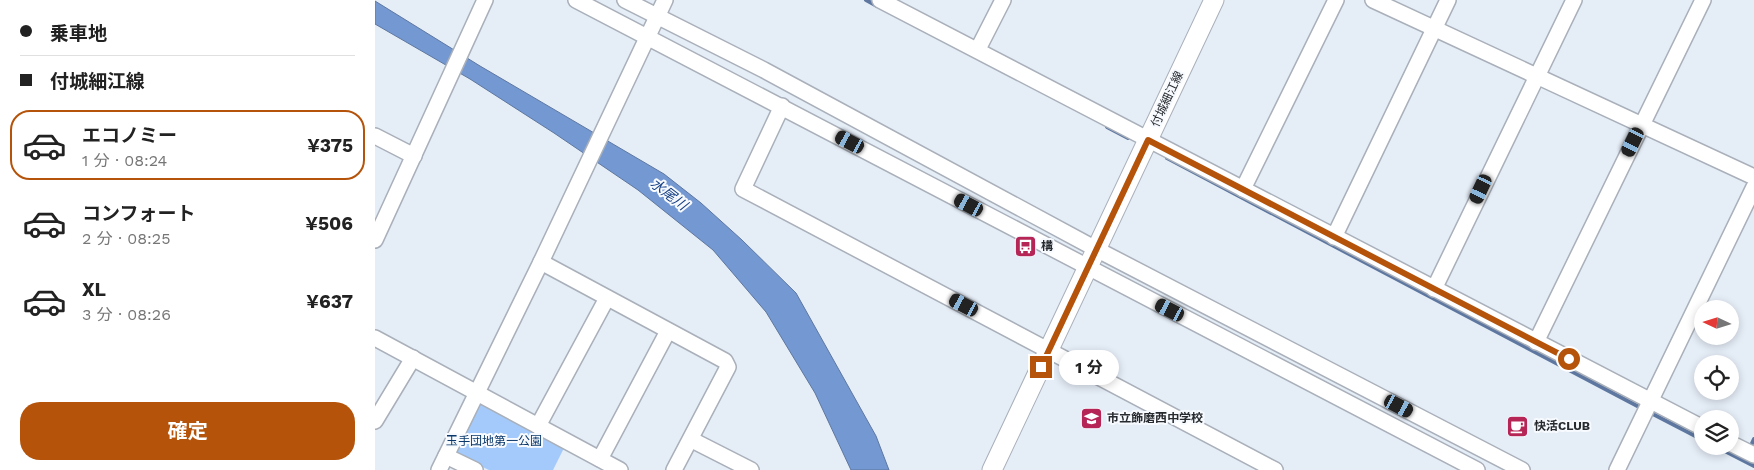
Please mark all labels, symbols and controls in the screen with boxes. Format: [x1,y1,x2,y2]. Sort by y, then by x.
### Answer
text: 乗車地 [50,22,107,45]
street label: 付城細江線 [1148,69,1186,129]
text: 付城細江線 [50,70,145,93]
icon: car [22,123,67,168]
text: エコノミー [82,124,177,147]
car [1619,125,1646,159]
car [833,128,866,156]
text: ¥375 [307,134,353,157]
text: 1 分 · 08:24 [82,151,167,170]
car [1467,172,1494,206]
water label: 水尾川 [647,175,692,214]
car [952,191,985,219]
icon: car [22,201,67,246]
text: コンフォート [82,202,195,225]
text: ¥506 [305,212,353,235]
text: 2 分 · 08:25 [82,229,171,248]
bus stop icon: 構 [1013,234,1037,258]
place label: 構 [1041,239,1053,253]
text: XL [82,278,106,301]
icon: car [22,279,67,324]
text: ¥637 [306,290,353,313]
car [947,291,980,319]
car [1153,297,1186,323]
north arrow [1694,300,1739,345]
map controls [1694,300,1739,455]
text: 3 分 · 08:26 [82,305,171,324]
route start [1558,348,1580,370]
callout: 1 分 [1059,350,1119,384]
button: locate [1694,355,1739,400]
route end [1030,356,1052,378]
text: 1 分 [1075,358,1103,377]
car [1382,392,1415,420]
button: 確定 [20,402,355,460]
school or university icon: 市立飾磨西中学校 [1079,406,1103,430]
button: layers [1694,410,1739,455]
place label: 市立飾磨西中学校 [1107,411,1203,425]
cafe icon: 快活CLUB [1506,414,1530,438]
place label: 快活CLUB [1534,419,1590,433]
park label: 玉手団地第一公園 [446,434,542,448]

